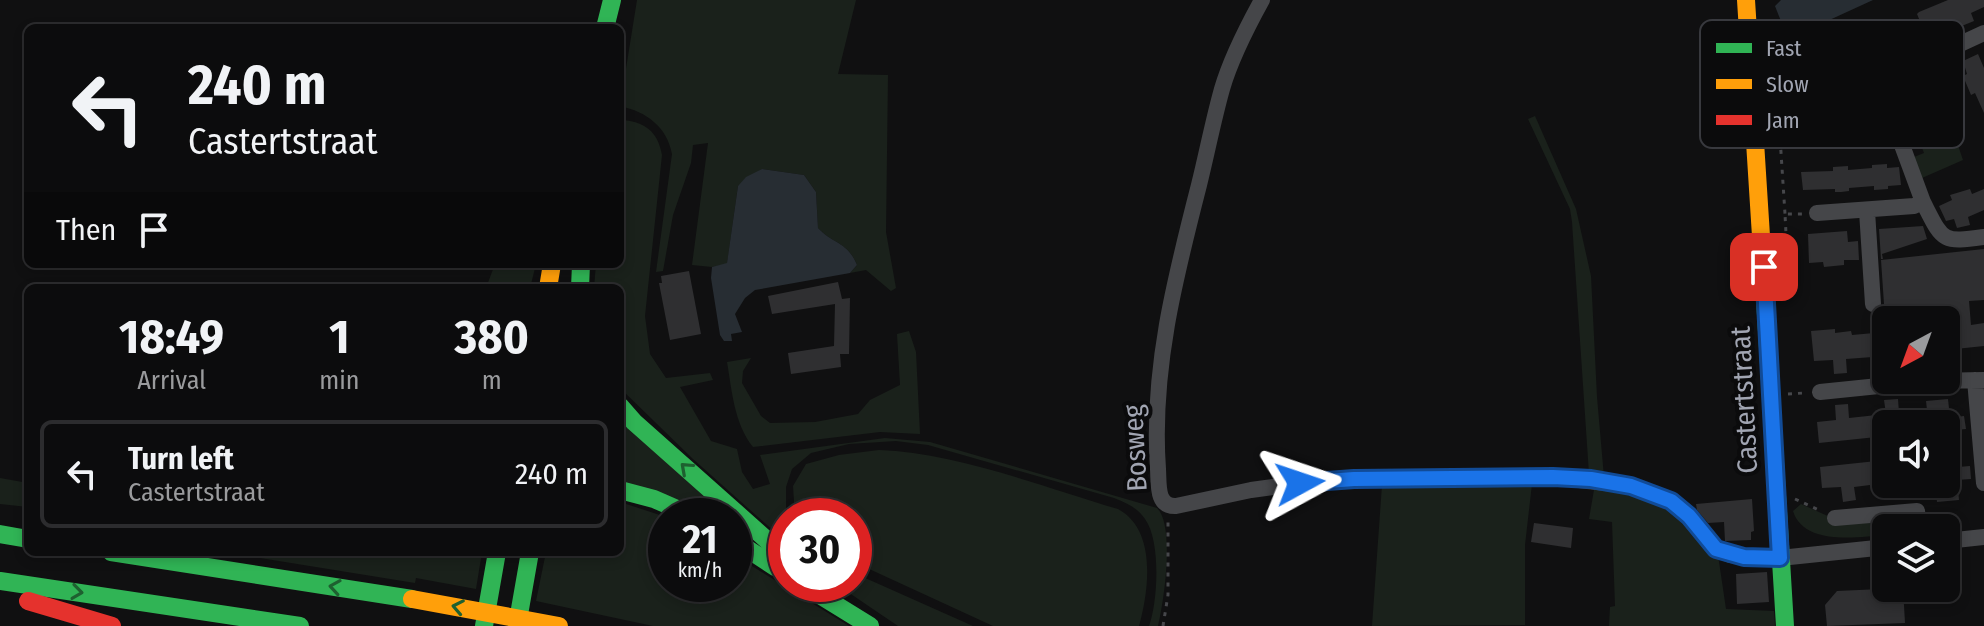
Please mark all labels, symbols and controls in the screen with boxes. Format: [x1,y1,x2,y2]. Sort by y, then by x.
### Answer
legend [1700,20,1964,148]
text: Fast [1766,35,1802,62]
text: 240 m [188,52,327,119]
icon: left [56,56,160,160]
text: Slow [1766,71,1809,98]
text: Jam [1766,107,1800,134]
text: Castertstraat [188,120,378,164]
icon: arrive [132,208,176,252]
text: Then [56,212,116,248]
pin [1730,233,1798,301]
icon: arrive [1742,245,1786,289]
north arrow [1872,306,1960,394]
map controls [1872,306,1960,602]
text: 18:49 [119,308,224,366]
text: 1 [329,308,350,366]
text: 380 [455,308,529,366]
street label: Castertstraat [1724,325,1764,474]
text: Arrival [137,365,206,396]
text: min [319,365,360,396]
text: m [482,365,502,396]
street label: Bosweg [1116,403,1154,492]
button: sound [1872,410,1960,498]
text: Turn left [128,441,234,477]
position arrow [1258,441,1342,525]
icon: left [60,452,104,496]
text: 240 m [515,456,588,492]
one-way arrow [680,464,695,478]
text: Castertstraat [128,477,265,508]
speed limit sign: 30 [768,498,872,602]
button: layers [1872,514,1960,602]
text: 21 [683,516,717,564]
text: km/h [678,558,722,582]
one-way arrow [328,579,342,596]
one-way arrow [70,583,84,600]
one-way arrow [451,600,465,617]

